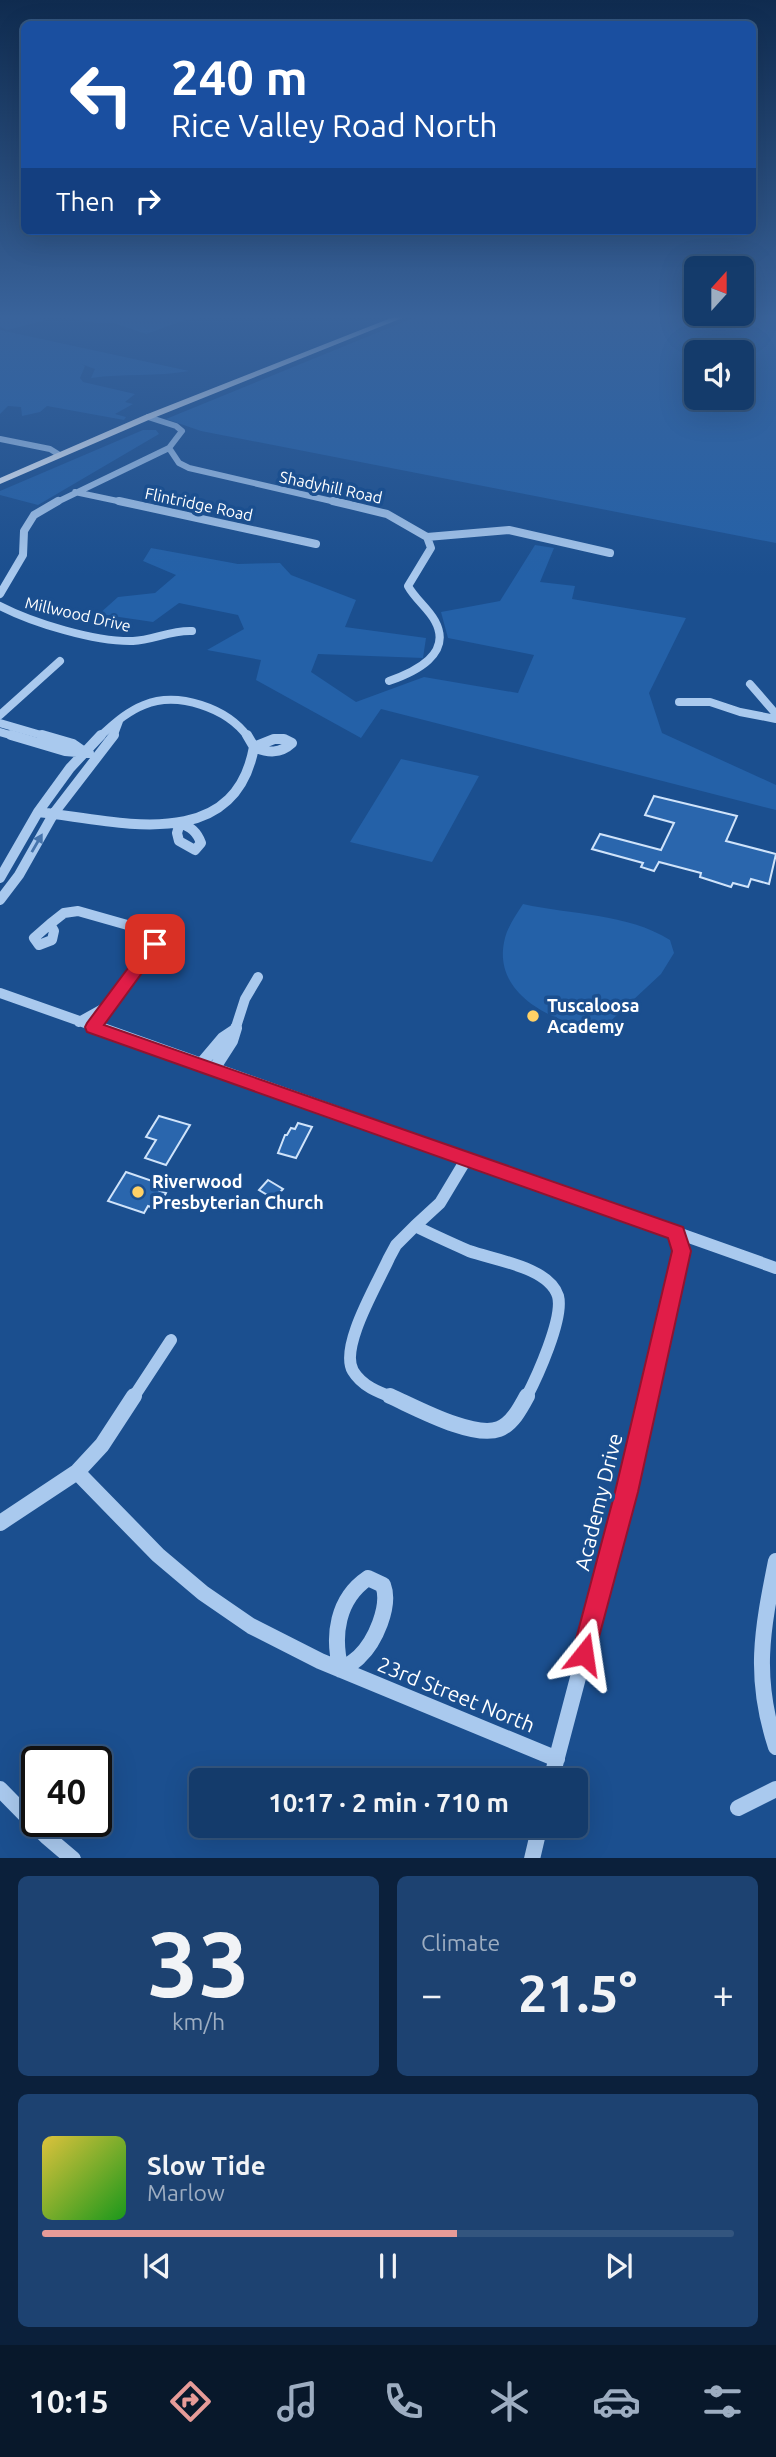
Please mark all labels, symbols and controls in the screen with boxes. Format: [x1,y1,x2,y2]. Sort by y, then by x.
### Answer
icon: left [56,49,147,140]
text: 240 m [171,49,308,104]
text: Rice Valley Road North [171,107,498,143]
icon: right [129,182,167,220]
text: Then [56,187,115,216]
north arrow [684,256,754,326]
map controls [684,256,754,410]
button: sound [684,340,754,410]
street label: Shadyhill Road [278,467,384,507]
street label: Flintridge Road [143,484,255,524]
street label: Millwood Drive [23,593,133,635]
one-way arrow [31,833,43,852]
pin [125,914,185,974]
icon: arrive [136,925,174,963]
place label: Tuscaloosa Academy [547,995,639,1036]
marker: Tuscaloosa Academy [525,1008,541,1024]
place label: Riverwood Presbyterian Church [152,1171,324,1212]
marker: Riverwood Presbyterian Church [130,1184,146,1200]
street label: Academy Drive [569,1431,627,1573]
position arrow [547,1617,621,1691]
street label: 23rd Street North [374,1652,539,1737]
speed limit sign: 40 [21,1746,112,1837]
text: 10:17 · 2 min · 710 m [268,1788,509,1817]
text: 33 [147,1912,250,2014]
text: Climate [421,1930,500,1955]
text: 21.5° [518,1964,637,2022]
text: − [421,1973,442,2015]
text: + [713,1973,734,2015]
text: km/h [172,2009,225,2034]
text: Slow Tide [147,2151,266,2180]
text: Marlow [147,2180,225,2205]
icon: previous [138,2247,176,2285]
icon: pause [369,2247,407,2285]
icon: next [600,2247,638,2285]
icon: directions [166,2377,215,2426]
icon: music [273,2377,322,2426]
icon: phone [379,2377,428,2426]
icon: climate [485,2377,534,2426]
icon: car [592,2377,641,2426]
icon: filters [698,2377,747,2426]
text: 10:15 [29,2383,109,2419]

